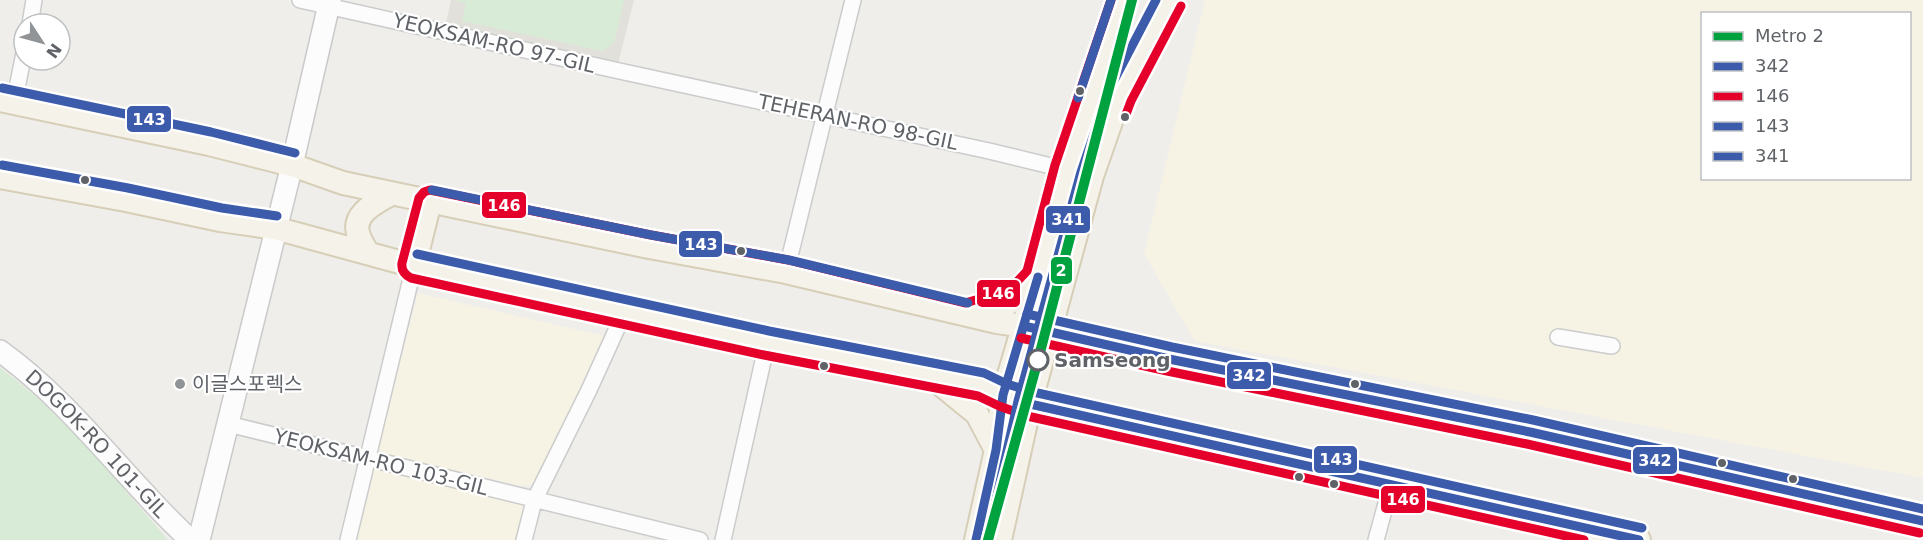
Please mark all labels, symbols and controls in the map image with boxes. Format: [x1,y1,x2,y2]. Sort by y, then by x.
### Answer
street label: YEOKSAM-RO 97-GIL [390,8,598,78]
north arrow [12,12,72,72]
legend [1701,12,1911,180]
text: Metro 2 [1755,25,1824,46]
text: N [42,40,65,62]
text: 342 [1755,55,1789,76]
unlabelled marker [1074,85,1086,97]
text: 146 [1755,85,1789,106]
street label: TEHERAN-RO 98-GIL [755,89,961,155]
line badge: 143 [126,105,172,133]
text: 143 [132,110,166,129]
unlabelled marker [1119,111,1131,123]
text: 143 [1755,115,1789,136]
text: 341 [1755,145,1789,166]
unlabelled marker [79,174,91,186]
line badge: 146 [481,191,527,219]
text: 146 [487,196,521,215]
line badge: 341 [1045,205,1091,234]
text: 341 [1051,210,1085,229]
line badge: 143 [678,230,723,258]
text: 143 [684,235,718,254]
unlabelled marker [735,245,747,257]
line badge: 2 [1050,256,1073,285]
text: 2 [1055,261,1067,280]
line badge: 146 [976,279,1021,308]
text: 146 [981,284,1015,303]
place label: Samseong [1054,348,1171,372]
marker: Samseong [1027,349,1049,371]
unlabelled marker [818,360,830,372]
line badge: 342 [1226,361,1272,390]
street label: DOGOK-RO 101-GIL [21,364,173,523]
text: 342 [1232,366,1266,385]
place label: 이글스포렉스 [192,372,302,396]
marker: 이글스포렉스 [173,377,187,391]
unlabelled marker [1349,378,1361,390]
street label: YEOKSAM-RO 103-GIL [271,424,491,500]
line badge: 143 [1313,445,1358,474]
line badge: 342 [1632,446,1678,475]
text: 143 [1319,450,1353,469]
text: 342 [1638,451,1672,470]
unlabelled marker [1716,457,1728,469]
unlabelled marker [1293,471,1305,483]
unlabelled marker [1787,473,1799,485]
unlabelled marker [1328,478,1340,490]
line badge: 146 [1380,485,1426,514]
text: 146 [1386,490,1420,509]

